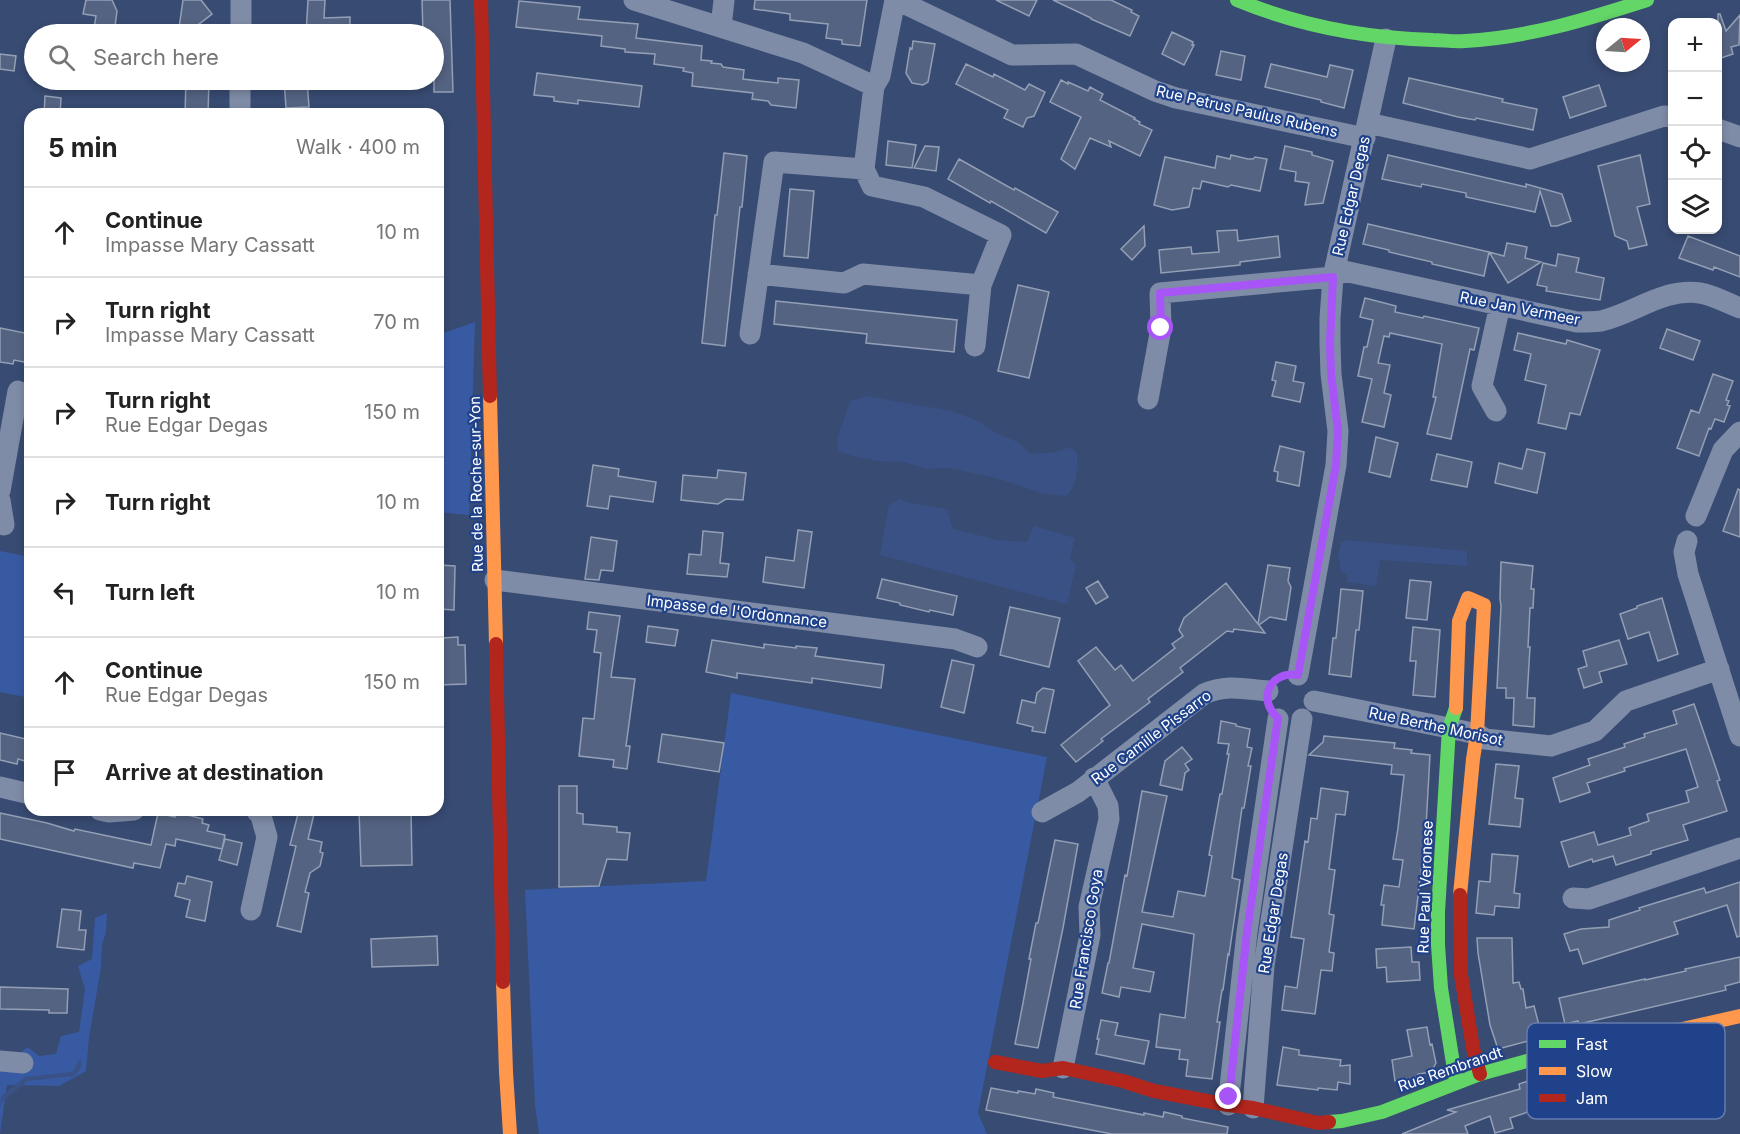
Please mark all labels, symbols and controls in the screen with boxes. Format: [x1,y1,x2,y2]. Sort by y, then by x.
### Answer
north arrow [1596,18,1650,72]
map controls [1668,18,1722,234]
button: + [1668,18,1722,72]
search box [24,24,444,90]
icon: search [45,41,78,74]
text: Search here [93,44,219,70]
button: − [1668,72,1722,126]
street label: Rue Petrus Paulus Rubens [1154,81,1340,141]
button: locate [1668,126,1722,180]
text: 5 min [48,132,118,163]
street label: Rue Edgar Degas [1328,134,1374,258]
text: Walk · 400 m [296,135,420,159]
button: layers [1668,180,1722,234]
text: Continue [105,207,203,233]
icon: ahead [48,216,81,249]
text: 10 m [376,220,420,244]
text: Impasse Mary Cassatt [105,233,315,257]
street label: Rue Jan Vermeer [1458,287,1582,329]
text: Turn right [105,297,211,323]
icon: right [48,306,81,339]
text: 70 m [373,310,420,334]
route start [1147,314,1173,340]
text: Impasse Mary Cassatt [105,323,315,347]
text: Turn right [105,387,211,413]
icon: right [48,396,81,429]
street label: Rue de la Roche-sur-Yon [465,396,487,572]
text: 150 m [364,400,420,424]
text: Rue Edgar Degas [105,413,268,437]
icon: right [48,486,81,519]
text: Turn right [105,489,211,515]
text: 10 m [376,490,420,514]
icon: left [48,576,81,609]
text: Turn left [105,579,195,605]
text: 10 m [376,580,420,604]
street label: Impasse de l'Ordonnance [646,591,828,631]
text: Continue [105,657,203,683]
icon: ahead [48,666,81,699]
text: 150 m [364,670,420,694]
text: Rue Edgar Degas [105,683,268,707]
street label: Rue Camille Pissarro [1087,686,1215,788]
street label: Rue Berthe Morisot [1367,703,1505,750]
icon: arrive [48,756,81,789]
text: Arrive at destination [105,759,324,785]
street label: Rue Paul Veronese [1413,820,1437,954]
street label: Rue Edgar Degas [1254,851,1292,975]
street label: Rue Francisco Goya [1066,868,1106,1010]
legend [1527,1023,1725,1119]
text: Fast [1576,1034,1608,1054]
street label: Rue Rembrandt [1395,1042,1505,1096]
text: Slow [1576,1061,1613,1081]
route end [1215,1083,1241,1109]
text: Jam [1576,1088,1608,1108]

